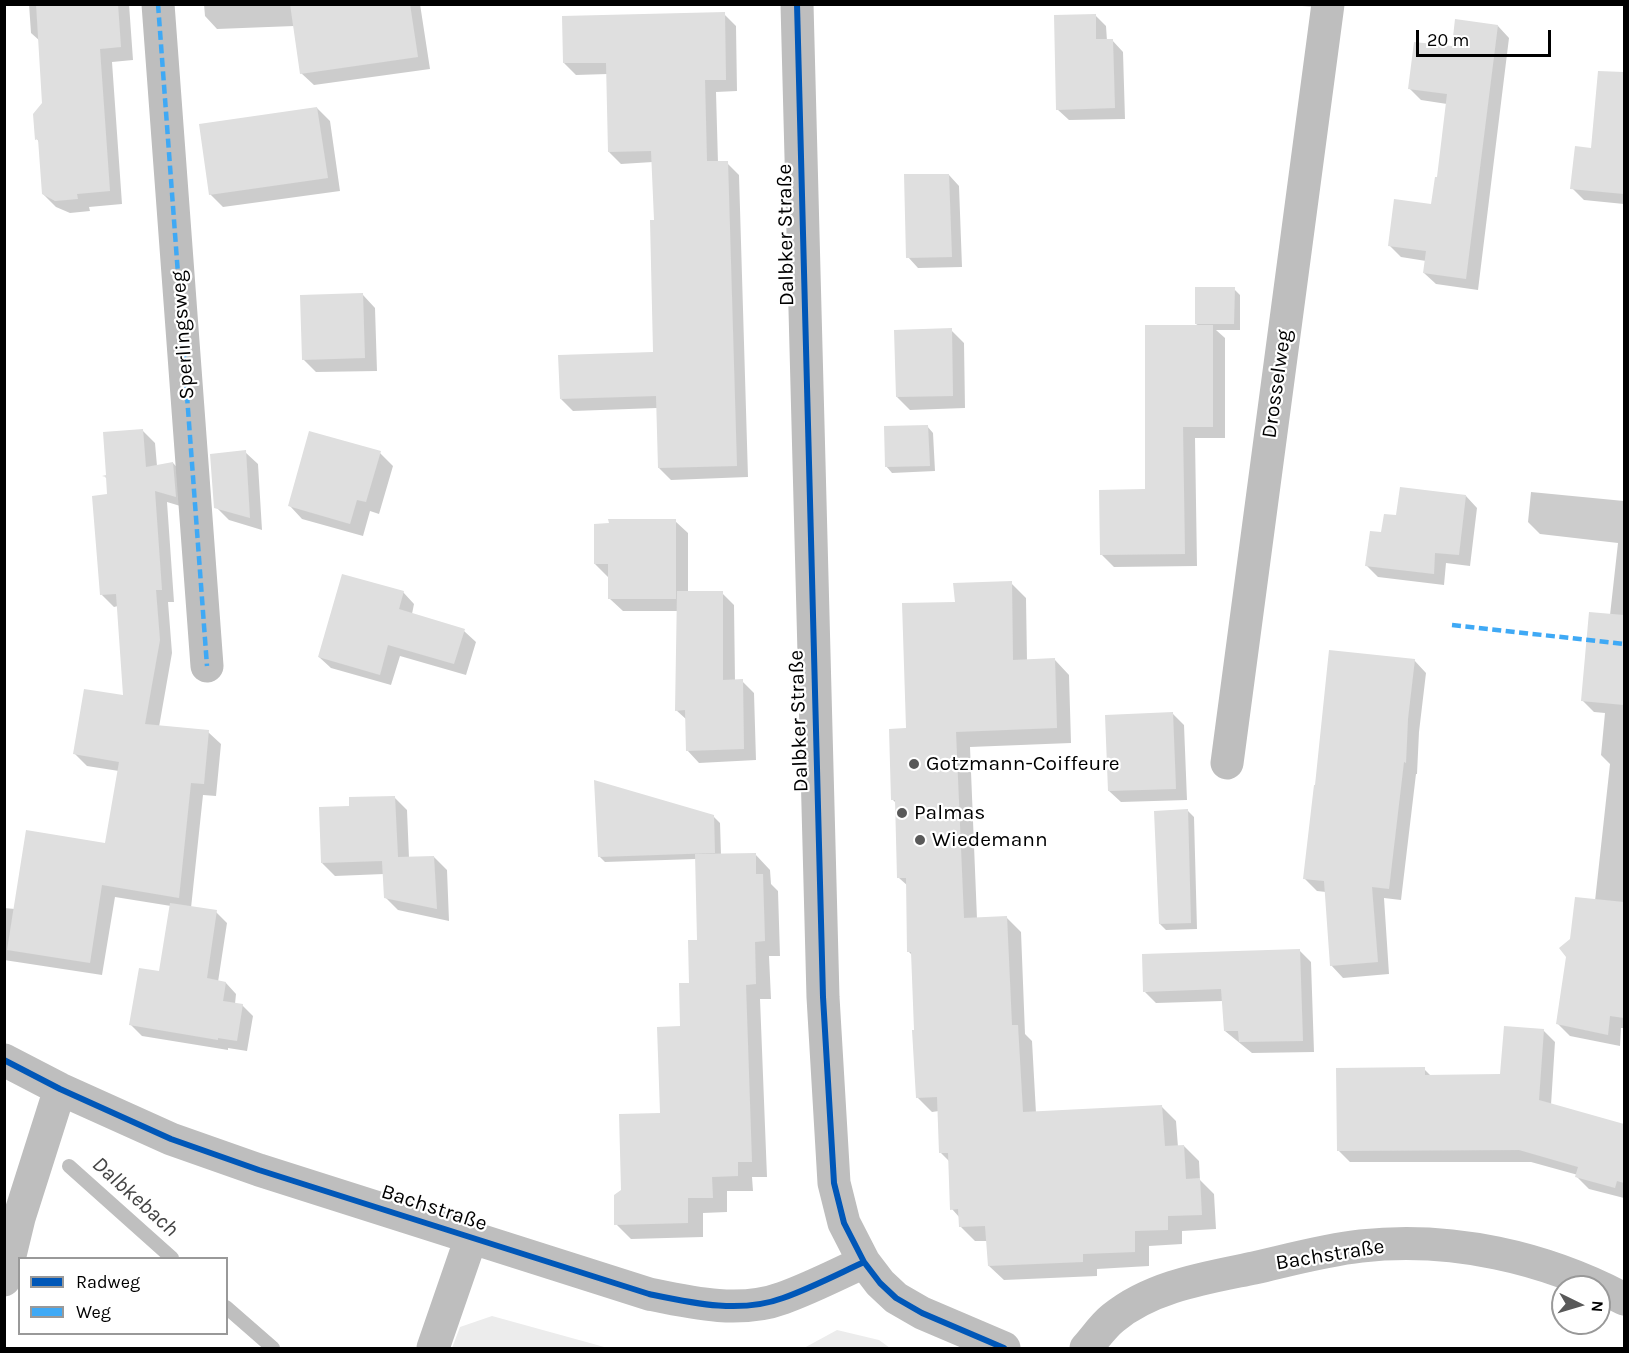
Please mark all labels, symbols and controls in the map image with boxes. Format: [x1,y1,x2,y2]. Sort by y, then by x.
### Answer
scale bar [1419,18,1554,56]
text: 20 m [1427,29,1469,51]
street label: Dalbker Straße [772,164,800,306]
street label: Sperlingsweg [166,270,200,400]
street label: Drosselweg [1257,328,1297,440]
street label: Dalbker Straße [784,649,814,793]
place label: Gotzmann-Coiffeure [926,751,1120,777]
marker: Gotzmann-Coiffeure [907,757,921,771]
place label: Palmas [914,800,985,826]
marker: Palmas [895,806,909,820]
place label: Wiedemann [932,827,1048,853]
marker: Wiedemann [913,833,927,847]
water label: Dalbkebach [86,1151,184,1243]
street label: Bachstraße [378,1179,490,1237]
street label: Bachstraße [1274,1234,1386,1276]
legend [18,1257,228,1335]
text: Radweg [76,1271,140,1293]
north arrow [1551,1275,1611,1335]
text: N [1587,1300,1607,1313]
text: Weg [76,1301,111,1323]

